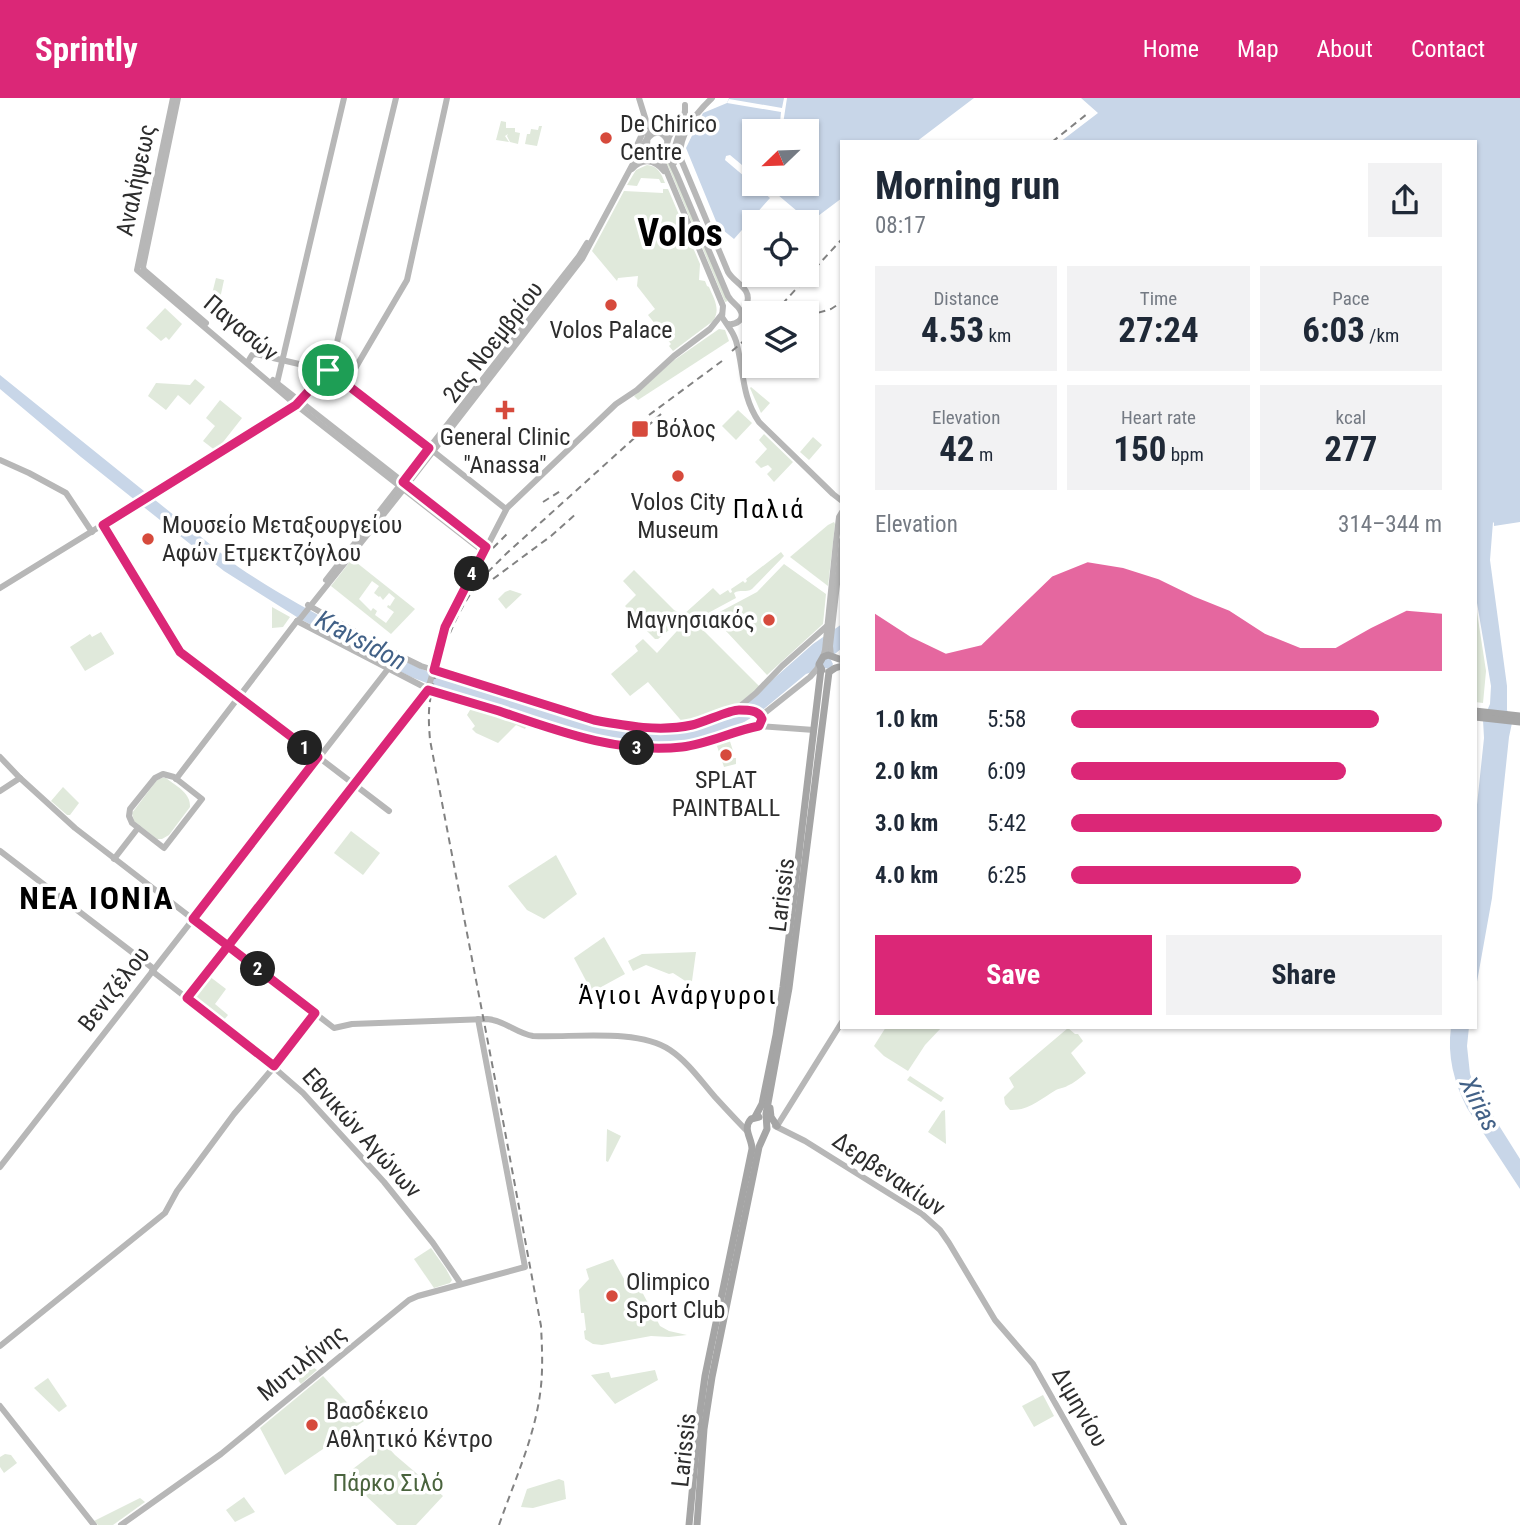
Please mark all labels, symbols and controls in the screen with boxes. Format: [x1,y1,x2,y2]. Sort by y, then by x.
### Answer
text: Sprintly [35,30,138,69]
text: Home [1143,35,1199,63]
text: Map [1237,35,1279,63]
text: About [1317,35,1373,63]
text: Contact [1411,35,1485,63]
place label: De Chirico Centre [620,110,717,166]
north arrow [742,119,819,196]
map controls [742,119,819,378]
street label: Αναλήψεως [111,122,161,238]
marker: De Chirico Centre [598,130,614,146]
button: share [1368,163,1442,237]
text: Morning run [875,164,1060,208]
button: locate [742,210,819,287]
district label: Volos [637,211,723,255]
text: 08:17 [875,212,926,239]
street label: 2ας Νοεμβρίου [437,276,549,408]
text: Distance [933,287,999,310]
text: Time [1140,287,1177,310]
text: Pace [1332,287,1369,310]
street label: Παγασών [198,289,284,367]
marker: Volos Palace [603,297,619,313]
button: layers [742,301,819,378]
text: 4.53 [921,310,984,351]
text: 27:24 [1118,310,1199,351]
text: 6:03 [1302,310,1365,351]
place label: Volos Palace [550,316,672,344]
text: km [984,324,1011,347]
text: /km [1365,324,1399,347]
pin [298,340,358,400]
icon: arrive [309,351,347,389]
marker: General Clinic "Anassa" [495,400,515,420]
text: Elevation [932,406,1000,429]
text: Heart rate [1121,406,1196,429]
text: kcal [1336,406,1366,429]
place label: Βόλος [656,415,716,443]
marker: Βόλος [630,419,650,439]
place label: General Clinic "Anassa" [440,423,570,479]
text: 42 [939,429,975,470]
text: 150 [1113,429,1166,470]
text: 277 [1324,429,1377,470]
text: m [975,443,993,466]
text: bpm [1166,443,1204,466]
marker: Volos City Museum [670,468,686,484]
place label: Volos City Museum [630,488,726,544]
district label: Παλιά [733,494,805,524]
place label: Μουσείο Μεταξουργείου Αφών Ετμεκτζόγλου [162,511,402,567]
text: Elevation [875,511,958,538]
text: 314–344 m [1338,511,1442,538]
marker: Μουσείο Μεταξουργείου Αφών Ετμεκτζόγλου [140,531,156,547]
pin: 4 [454,556,490,592]
text: 4 [467,562,476,585]
water label: Kravsidon [311,604,411,676]
place label: Μαγνησιακός [626,606,755,634]
marker: Μαγνησιακός [761,612,777,628]
text: 1.0 km [875,706,938,733]
text: 5:58 [987,706,1026,733]
pin: 1 [288,730,322,766]
pin: 3 [620,730,654,766]
text: 1 [300,736,309,759]
text: 3 [632,736,641,759]
marker: SPLAT PAINTBALL [718,747,734,763]
text: 2.0 km [875,758,938,785]
text: 6:09 [987,758,1026,785]
place label: SPLAT PAINTBALL [672,766,780,822]
text: 3.0 km [875,810,938,837]
text: 5:42 [987,810,1026,837]
street label: Larissis [764,857,800,933]
text: 4.0 km [875,862,938,889]
text: 6:25 [987,862,1026,889]
district label: NEA IONIA [19,879,175,917]
button: Save [875,935,1152,1015]
button: Share [1166,935,1442,1015]
street label: Βενιζέλου [72,941,156,1037]
pin: 2 [240,952,276,986]
text: 2 [253,957,262,980]
district label: Άγιοι Ανάργυροι [578,980,778,1010]
street label: Εθνικών Αγώνων [297,1063,427,1203]
water label: Xirias [1453,1071,1506,1136]
street label: Δερβενακίων [827,1126,951,1222]
place label: Olimpico Sport Club [626,1268,725,1324]
marker: Olimpico Sport Club [604,1288,620,1304]
street label: Μυτιλήνης [252,1319,352,1407]
street label: Διμηνίου [1046,1362,1114,1452]
place label: Βασδέκειο Αθλητικό Κέντρο [326,1397,493,1453]
street label: Larissis [666,1412,702,1488]
marker: Βασδέκειο Αθλητικό Κέντρο [304,1417,320,1433]
park label: Πάρκο Σιλό [332,1469,444,1497]

